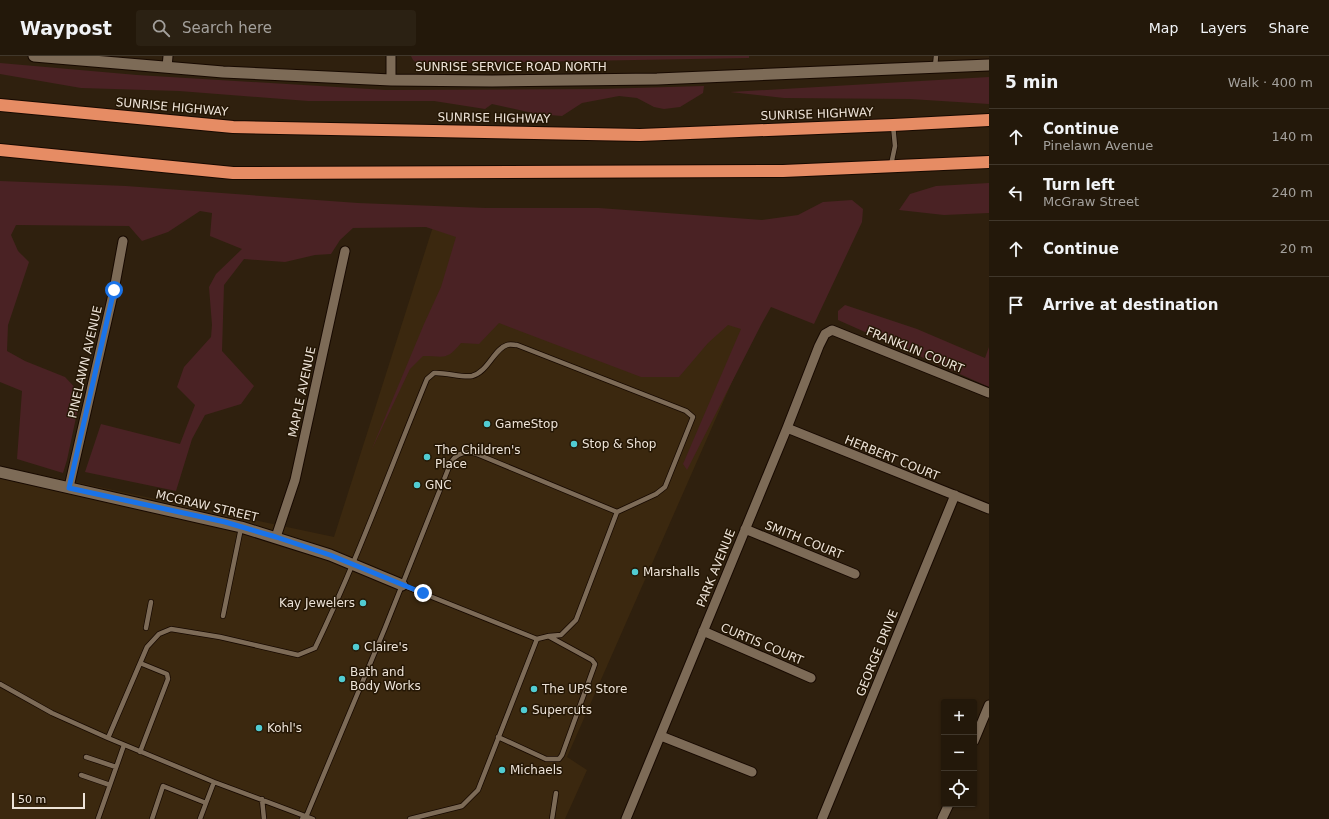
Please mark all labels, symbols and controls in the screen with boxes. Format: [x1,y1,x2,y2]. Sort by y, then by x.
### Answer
search box [136,10,416,46]
text: Waypost [20,17,112,39]
icon: search [150,17,172,39]
text: Search here [182,19,272,37]
text: Map [1149,20,1178,36]
text: Layers [1200,20,1247,36]
text: Share [1269,20,1309,36]
street label: SUNRISE SERVICE ROAD NORTH [415,60,607,74]
text: 5 min [1005,72,1058,92]
text: Walk · 400 m [1228,75,1313,90]
street label: SUNRISE HIGHWAY [115,95,230,119]
street label: SUNRISE HIGHWAY [760,105,874,123]
street label: SUNRISE HIGHWAY [437,110,551,126]
text: Continue [1043,120,1119,138]
icon: ahead [1005,126,1027,148]
text: 140 m [1271,129,1313,144]
text: Pinelawn Avenue [1043,138,1153,153]
text: Turn left [1043,176,1115,194]
icon: left [1005,182,1027,204]
text: 240 m [1271,185,1313,200]
text: McGraw Street [1043,194,1139,209]
icon: ahead [1005,238,1027,260]
text: Continue [1043,240,1119,258]
text: 20 m [1280,241,1313,256]
route start [105,281,123,299]
icon: arrive [1005,294,1027,316]
text: Arrive at destination [1043,296,1218,314]
street label: PINELAWN AVENUE [65,304,105,420]
street label: FRANKLIN COURT [864,324,967,376]
street label: MAPLE AVENUE [286,345,318,439]
place label: GameStop [495,417,558,431]
marker: GameStop [482,419,492,429]
street label: HERBERT COURT [843,433,942,484]
place label: Stop & Shop [582,437,656,451]
marker: Stop & Shop [569,439,579,449]
place label: The Children's Place [434,443,521,471]
marker: The Children's Place [422,452,432,462]
place label: GNC [425,478,452,492]
marker: GNC [412,480,422,490]
street label: MCGRAW STREET [154,487,260,525]
street label: SMITH COURT [763,518,846,562]
street label: PARK AVENUE [694,527,738,609]
place label: Marshalls [643,565,700,579]
marker: Marshalls [630,567,640,577]
route end [414,584,432,602]
place label: Kay Jewelers [279,596,355,610]
marker: Kay Jewelers [358,598,368,608]
street label: GEORGE DRIVE [853,608,901,698]
street label: CURTIS COURT [719,620,806,668]
place label: Claire's [364,640,408,654]
marker: Claire's [351,642,361,652]
place label: Bath and Body Works [350,665,421,693]
marker: Bath and Body Works [337,674,347,684]
place label: The UPS Store [541,682,627,696]
marker: The UPS Store [529,684,539,694]
map controls [941,699,977,807]
button: + [941,699,977,735]
place label: Supercuts [532,703,592,717]
marker: Supercuts [519,705,529,715]
place label: Kohl's [267,721,302,735]
marker: Kohl's [254,723,264,733]
button: − [941,735,977,771]
place label: Michaels [510,763,562,777]
marker: Michaels [497,765,507,775]
button: locate [941,771,977,807]
scale bar [12,791,85,810]
text: 50 m [18,793,46,806]

